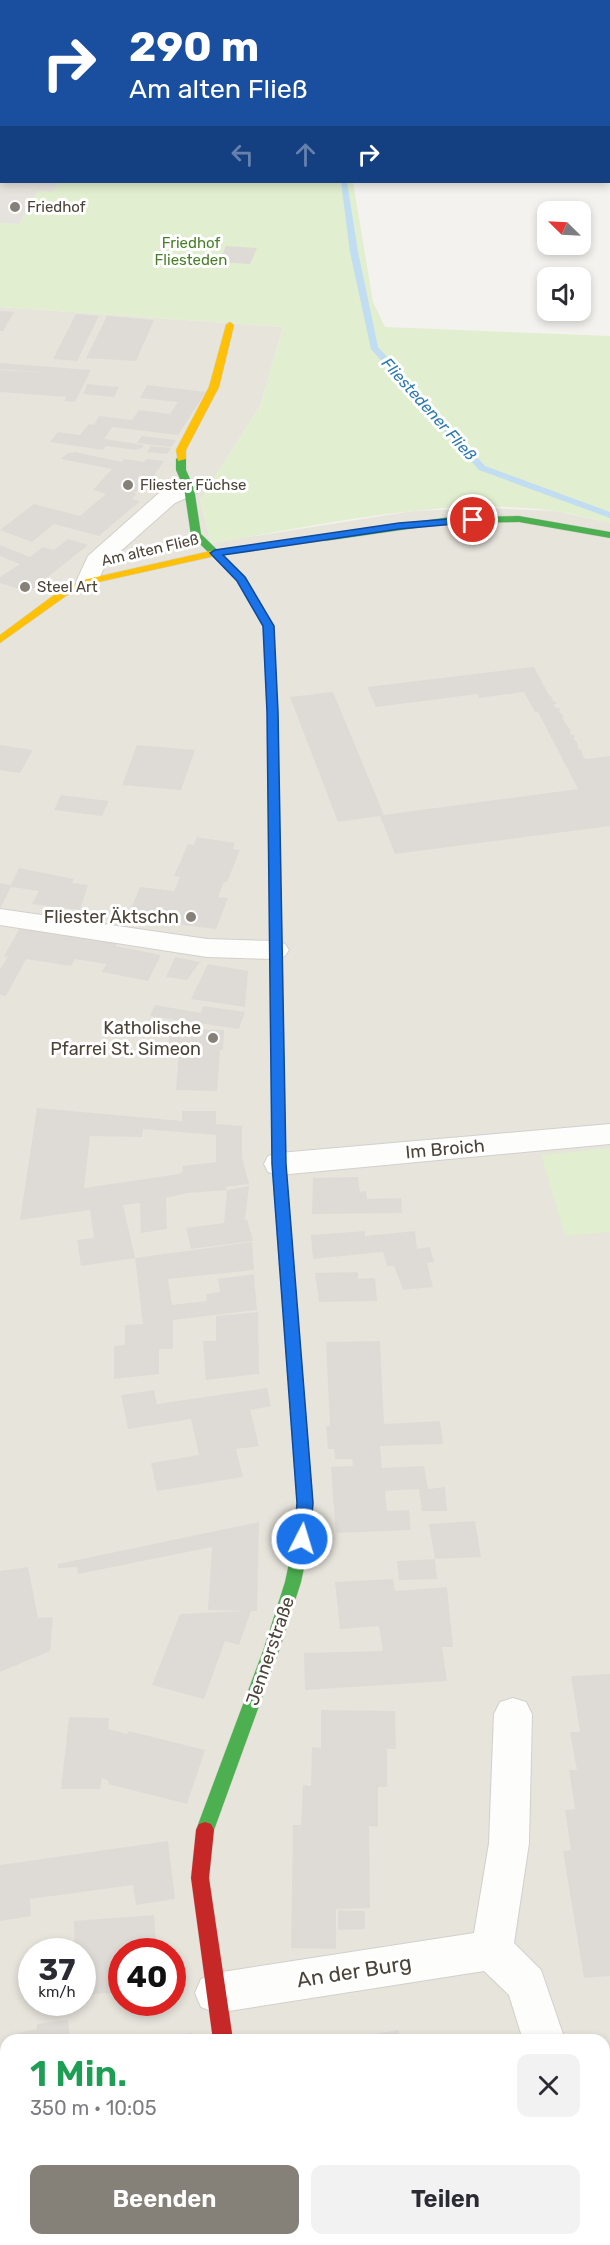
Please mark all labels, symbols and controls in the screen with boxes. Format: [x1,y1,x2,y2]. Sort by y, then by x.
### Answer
text: 290 m [129,22,259,72]
icon: right [30,24,108,102]
text: Am alten Fließ [129,73,308,105]
icon: left [226,138,259,171]
icon: ahead [289,138,322,171]
icon: right [352,138,385,171]
place label: Friedhof [27,198,86,216]
marker: Friedhof [8,200,22,214]
north arrow [537,201,591,255]
map controls [537,201,591,321]
park label: Friedhof Fliesteden [155,234,227,269]
button: sound [537,267,591,321]
water label: Fliestedener Fließ [378,354,481,465]
place label: Fliester Füchse [140,476,246,494]
marker: Fliester Füchse [121,478,135,492]
pin [447,494,498,545]
icon: arrive [456,503,489,536]
street label: Am alten Fließ [100,530,201,570]
place label: Steel Art [37,578,98,596]
marker: Steel Art [18,580,32,594]
place label: Fliester Äktschn [44,906,179,928]
marker: Fliester Äktschn [184,910,198,924]
place label: Katholische Pfarrei St. Simeon [50,1017,201,1060]
marker: Katholische Pfarrei St. Simeon [206,1031,220,1045]
street label: Im Broich [404,1135,486,1163]
position arrow [270,1507,334,1571]
street label: Jennerstraße [241,1594,299,1708]
speed limit sign: 40 [108,1938,186,2016]
street label: An der Burg [295,1950,413,1992]
text: 37 [39,1952,75,1988]
text: km/h [38,1983,76,2001]
text: 1 Min. [30,2052,127,2095]
button: close [517,2054,580,2117]
text: 350 m · 10:05 [30,2096,157,2120]
button: Beenden [30,2165,299,2234]
button: Teilen [311,2165,580,2234]

